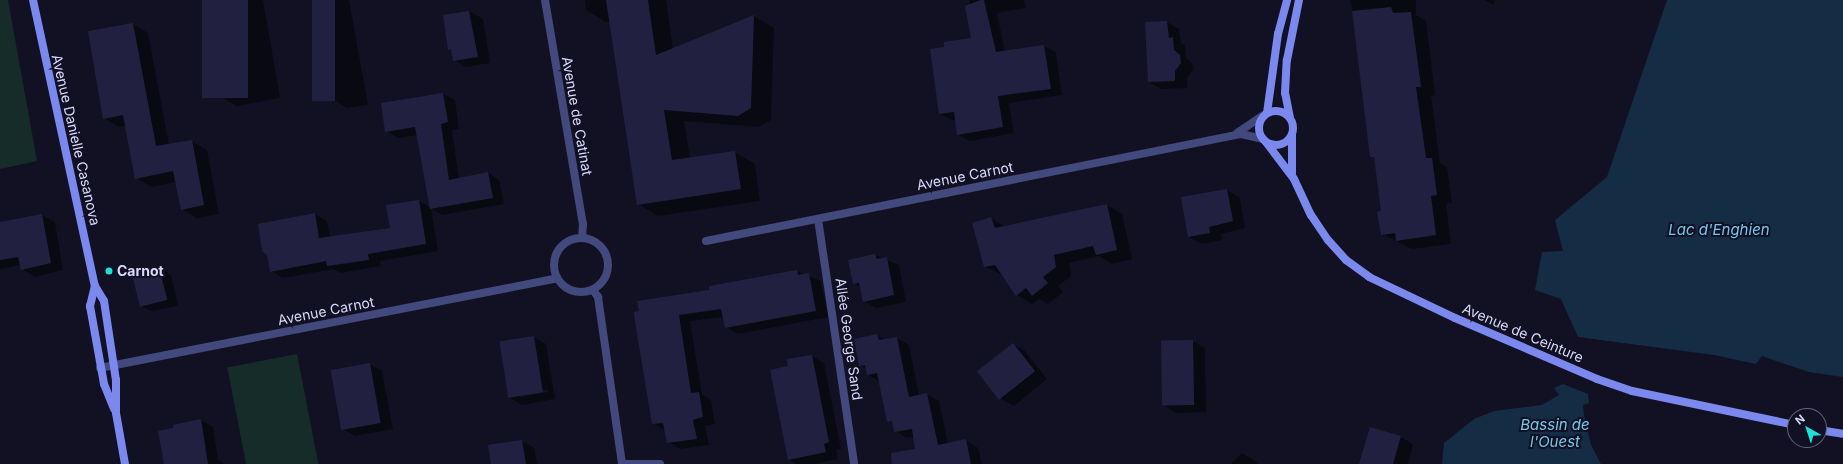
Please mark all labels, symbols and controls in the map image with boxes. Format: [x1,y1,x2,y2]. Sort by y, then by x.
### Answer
street label: Avenue Danielle Casanova [48,53,104,227]
street label: Avenue de Catinat [558,55,596,177]
street label: Avenue Carnot [915,158,1015,194]
water label: Lac d'Enghien [1668,221,1770,239]
place label: Carnot [117,263,164,279]
marker: Carnot [104,266,114,276]
street label: Allée George Sand [832,277,866,401]
street label: Avenue Carnot [276,293,376,329]
street label: Avenue de Ceinture [1460,300,1586,366]
north arrow [1787,408,1827,448]
text: N [1792,411,1808,428]
water label: Bassin de l'Ouest [1520,415,1590,450]

